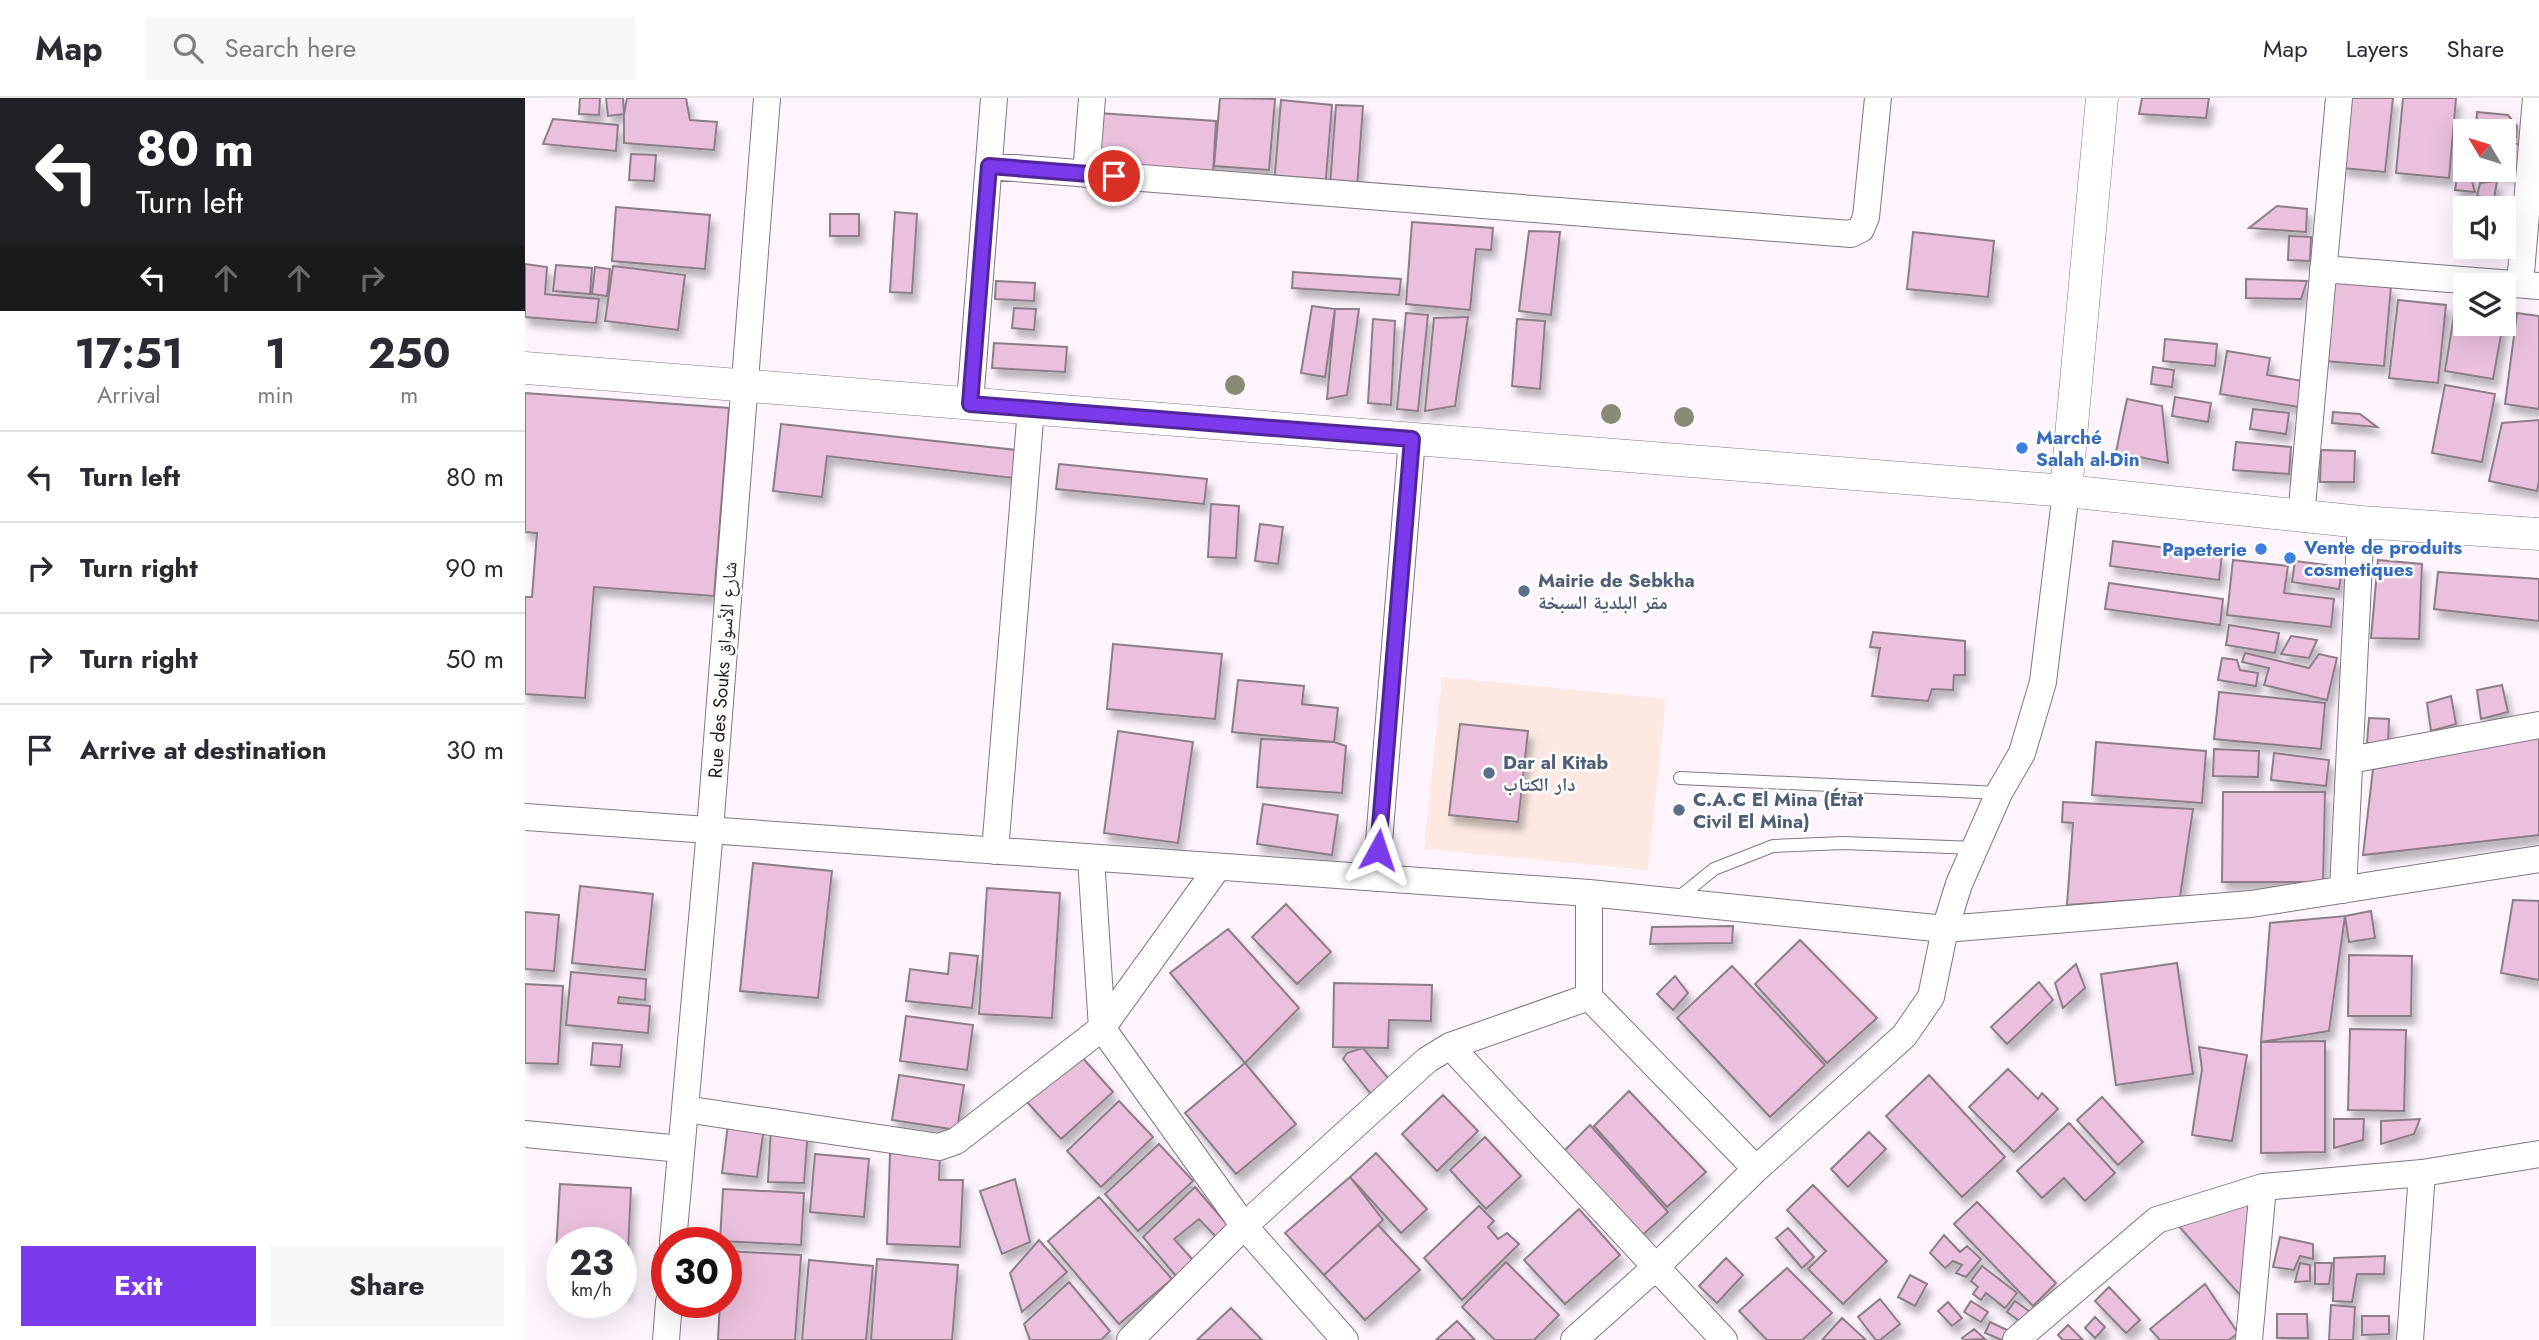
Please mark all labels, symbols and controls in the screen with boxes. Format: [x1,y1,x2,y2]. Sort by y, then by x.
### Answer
search box [145,17,635,80]
text: Map [35,25,103,72]
icon: search [169,29,207,67]
text: Search here [225,29,356,67]
text: Map [2263,31,2308,66]
text: Layers [2346,31,2408,66]
text: Share [2446,31,2504,66]
text: 80 m [136,114,254,184]
north arrow [2453,119,2517,182]
map controls [2453,119,2516,336]
icon: left [21,126,112,217]
pin [1084,146,1144,206]
icon: arrive [1095,157,1133,195]
text: Turn left [136,179,243,225]
button: sound [2453,196,2516,259]
icon: left [134,259,172,297]
icon: ahead [207,259,245,297]
icon: ahead [280,259,318,297]
icon: right [353,259,391,297]
button: layers [2453,273,2516,336]
text: 17:51 [74,323,183,384]
text: 1 [265,323,286,384]
text: 250 [368,323,451,384]
text: Arrival [97,378,161,412]
text: min [258,378,294,412]
text: m [400,378,418,412]
place label: Marché Salah al-Din [2036,424,2140,473]
marker: Marché Salah al-Din [2014,440,2030,456]
icon: left [21,458,59,496]
text: Turn left [80,458,180,496]
text: 80 m [446,458,504,496]
place label: Vente de produits cosmetiques [2303,534,2463,583]
place label: Papeterie [2162,536,2247,563]
marker: Papeterie [2253,541,2269,557]
icon: right [21,549,59,587]
text: Turn right [80,549,198,587]
text: 90 m [445,549,504,587]
marker: Vente de produits cosmetiques [2282,550,2298,566]
street label: Rue des Souks شارع الأسواق [701,561,744,779]
place label: Mairie de Sebkha مقر البلدية السبخة [1538,567,1695,616]
marker: Mairie de Sebkha مقر البلدية السبخة [1516,583,1532,599]
icon: right [21,640,59,678]
text: Turn right [80,640,198,678]
text: 50 m [446,640,504,678]
icon: arrive [21,731,59,769]
text: Arrive at destination [80,731,327,769]
text: 30 m [446,731,504,769]
place label: Dar al Kitab دار الكتاب [1503,749,1609,798]
marker: Dar al Kitab دار الكتاب [1481,765,1497,781]
place label: C.A.C El Mina (État Civil El Mina) [1693,786,1863,835]
marker: C.A.C El Mina (État Civil El Mina) [1671,802,1687,818]
position arrow [1341,813,1415,887]
speed limit sign: 30 [651,1227,742,1318]
text: 23 [569,1238,614,1288]
button: Exit [21,1246,256,1326]
button: Share [270,1246,504,1326]
text: km/h [571,1277,612,1303]

